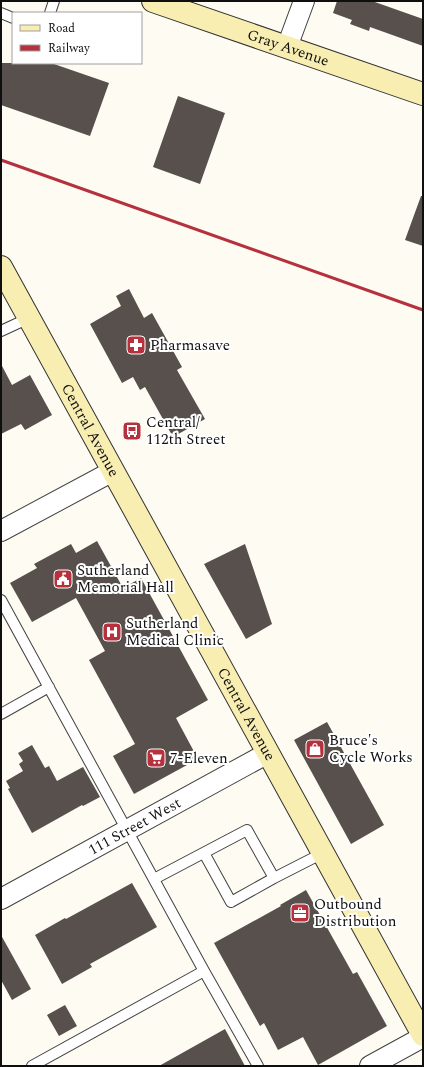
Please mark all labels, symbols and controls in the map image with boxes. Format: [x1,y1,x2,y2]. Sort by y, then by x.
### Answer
legend [12,12,142,64]
text: Road [48,19,75,38]
street label: Gray Avenue [244,23,332,72]
text: Railway [48,39,91,58]
pharmacy icon: Pharmasave [125,334,147,356]
place label: Pharmasave [150,334,230,357]
street label: Central Avenue [56,379,126,481]
place label: Central/ 112th Street [146,411,226,451]
bus stop icon: Central/ 112th Street [121,420,143,442]
place label: Sutherland Memorial Hall [77,559,174,599]
public building icon: Sutherland Memorial Hall [52,568,74,590]
place label: Sutherland Medical Clinic [126,612,224,652]
hospital icon: Sutherland Medical Clinic [101,621,123,643]
street label: Central Avenue [212,663,282,765]
place label: Bruce's Cycle Works [329,729,413,769]
shop icon: Bruce's Cycle Works [304,738,326,760]
supermarket icon: 7-Eleven [145,747,167,769]
place label: 7-Eleven [170,747,228,770]
street label: 111 Street West [84,791,185,861]
place label: Outbound Distribution [314,893,397,933]
office icon: Outbound Distribution [289,902,311,924]

